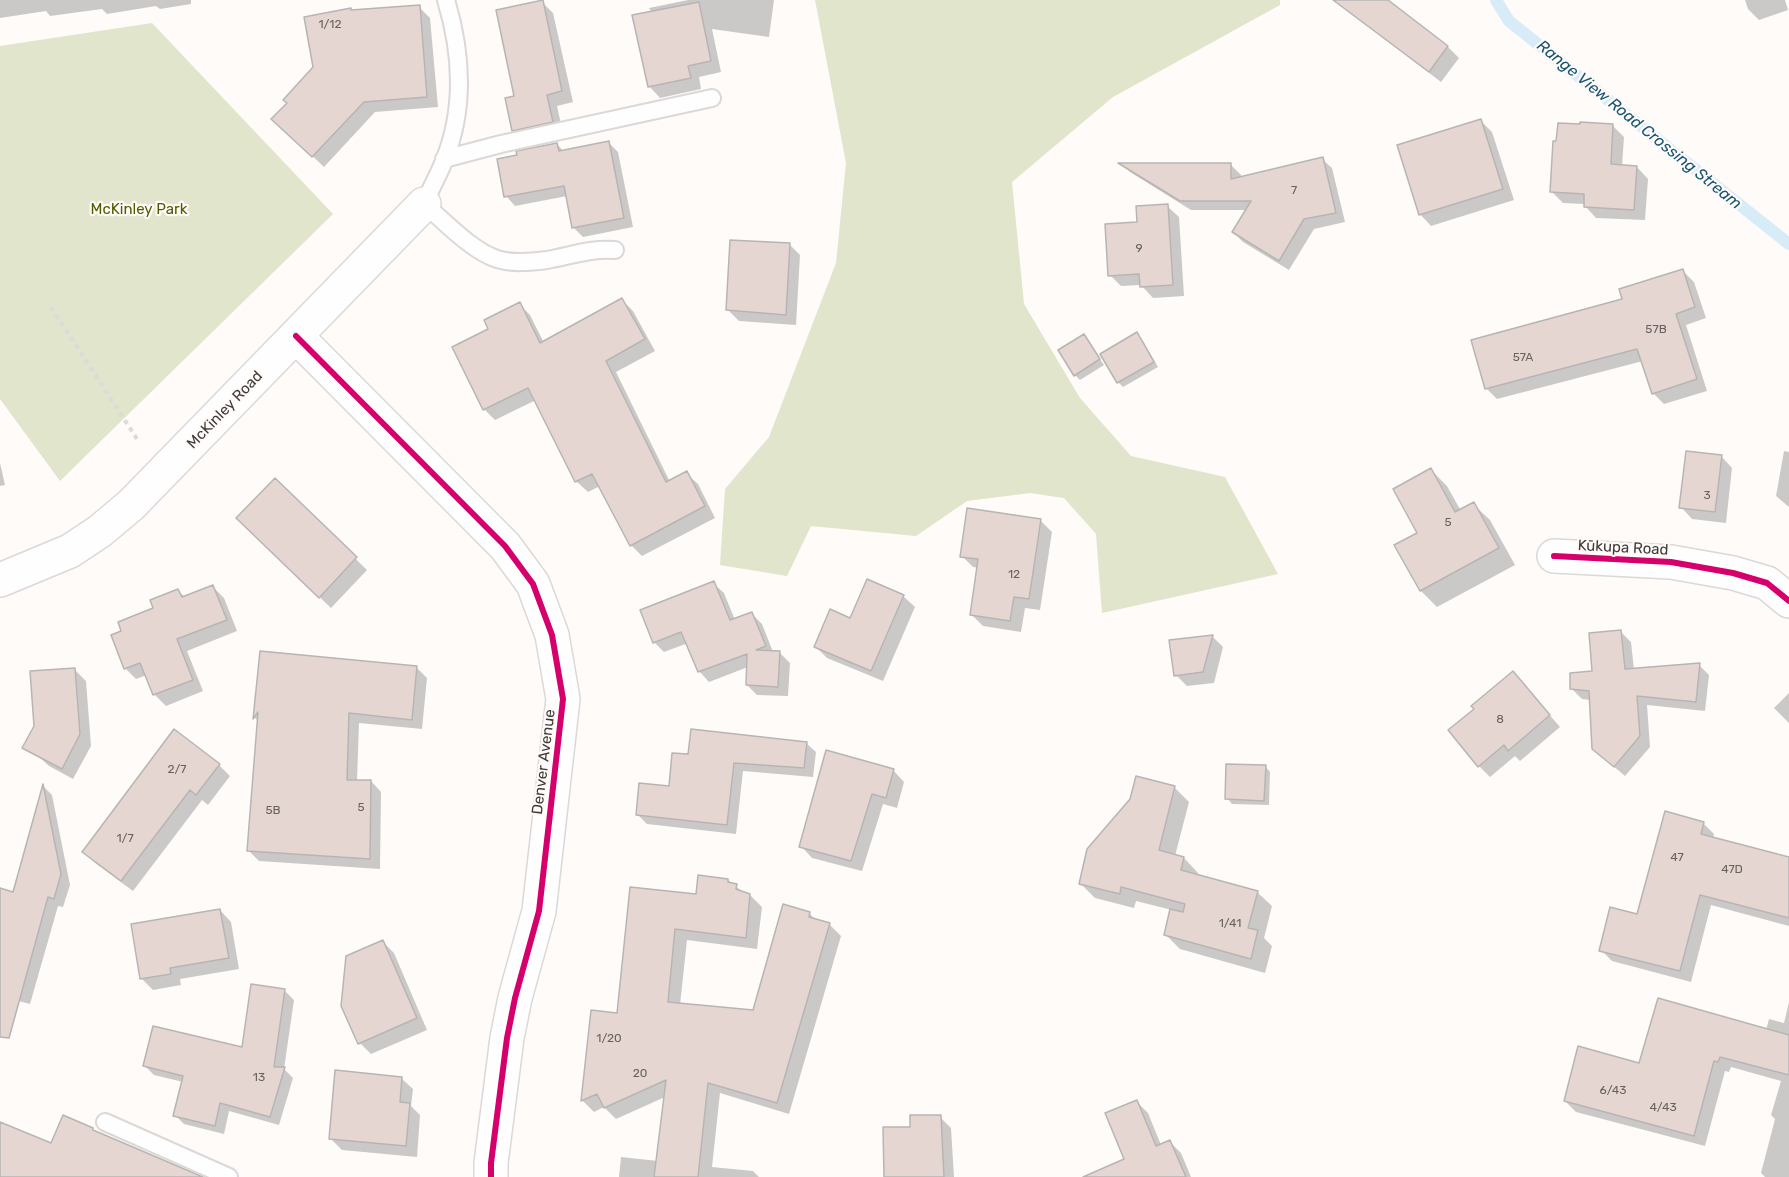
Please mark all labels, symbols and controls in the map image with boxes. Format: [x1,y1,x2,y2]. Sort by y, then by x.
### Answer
house number: 1/12 [318,18,342,32]
water label: Range View Road Crossing Stream [1533,36,1745,214]
house number: 7 [1291,184,1297,198]
park label: McKinley Park [91,201,187,219]
house number: 9 [1135,242,1143,256]
house number: 57B [1645,323,1667,337]
house number: 57A [1513,351,1533,365]
street label: McKinley Road [183,367,267,453]
house number: 3 [1703,489,1711,503]
house number: 5 [1444,516,1452,530]
street label: Kūkupa Road [1577,537,1669,559]
house number: 12 [1008,568,1020,582]
street label: Denver Avenue [529,708,559,816]
house number: 8 [1496,713,1504,727]
house number: 2/7 [168,763,186,777]
house number: 5 [357,801,365,815]
house number: 5B [265,804,281,818]
house number: 1/7 [116,832,134,846]
house number: 47 [1670,851,1684,865]
house number: 47D [1721,863,1743,877]
house number: 1/41 [1219,917,1241,931]
house number: 1/20 [596,1032,622,1046]
house number: 20 [633,1067,647,1081]
house number: 13 [253,1071,265,1085]
house number: 6/43 [1600,1084,1626,1098]
house number: 4/43 [1649,1101,1677,1115]

